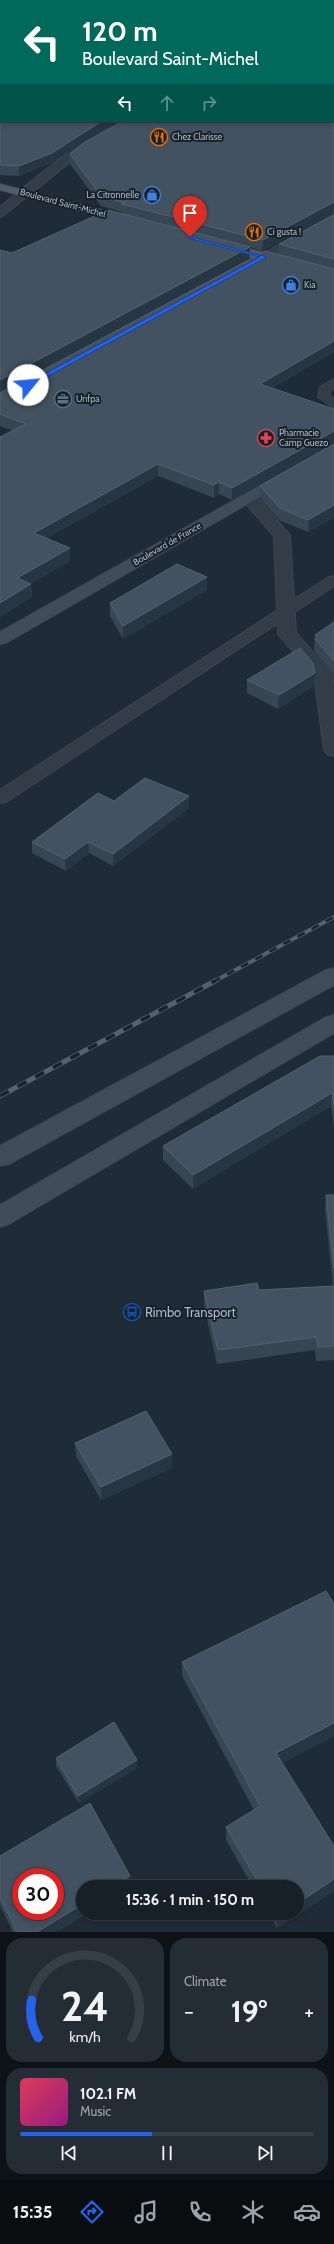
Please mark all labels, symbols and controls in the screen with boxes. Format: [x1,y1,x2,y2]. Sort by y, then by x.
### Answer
text: 120 m [82,14,158,48]
icon: left [16,16,68,68]
text: Boulevard Saint-Michel [82,48,259,70]
icon: left [114,92,136,114]
icon: ahead [156,92,178,114]
icon: right [198,92,220,114]
restaurant icon: Chez Clarisse [149,127,169,147]
place label: Chez Clarisse [172,131,222,142]
shop icon: La Citronnelle [142,185,162,205]
street label: Boulevard Saint-Michel [19,186,108,219]
place label: La Citronnelle [86,189,139,200]
pin [173,196,207,237]
icon: arrive [179,202,201,224]
restaurant icon: Ci gusta ! [244,222,264,242]
place label: Ci gusta ! [267,226,301,237]
shop icon: Kia [281,275,301,295]
place label: Kia [304,279,316,290]
position arrow [7,364,49,406]
office icon: Unfpa [53,389,73,409]
place label: Unfpa [76,393,100,404]
place label: Pharmacie Camp Guezo [279,427,328,448]
pharmacy icon: Pharmacie Camp Guezo [256,428,276,448]
street label: Boulevard de France [131,519,203,568]
bus stop icon: Rimbo Transport [122,1302,142,1322]
place label: Rimbo Transport [145,1304,236,1320]
speed limit sign: 30 [12,1868,64,1920]
text: 15:36 · 1 min · 150 m [126,1891,254,1909]
text: Climate [184,1973,226,1989]
text: 24 [61,1981,109,2031]
text: 19° [231,1993,267,2030]
text: − [184,1998,194,2025]
text: + [304,1998,314,2025]
text: km/h [69,2028,101,2046]
text: 102.1 FM [80,2085,136,2103]
text: Music [80,2103,111,2119]
icon: previous [58,2142,80,2164]
icon: pause [156,2142,178,2164]
icon: next [254,2142,276,2164]
icon: directions [78,2198,106,2226]
icon: music [132,2198,160,2226]
icon: phone [186,2198,214,2226]
icon: climate [239,2198,267,2226]
icon: car [293,2198,321,2226]
text: 15:35 [13,2201,53,2223]

